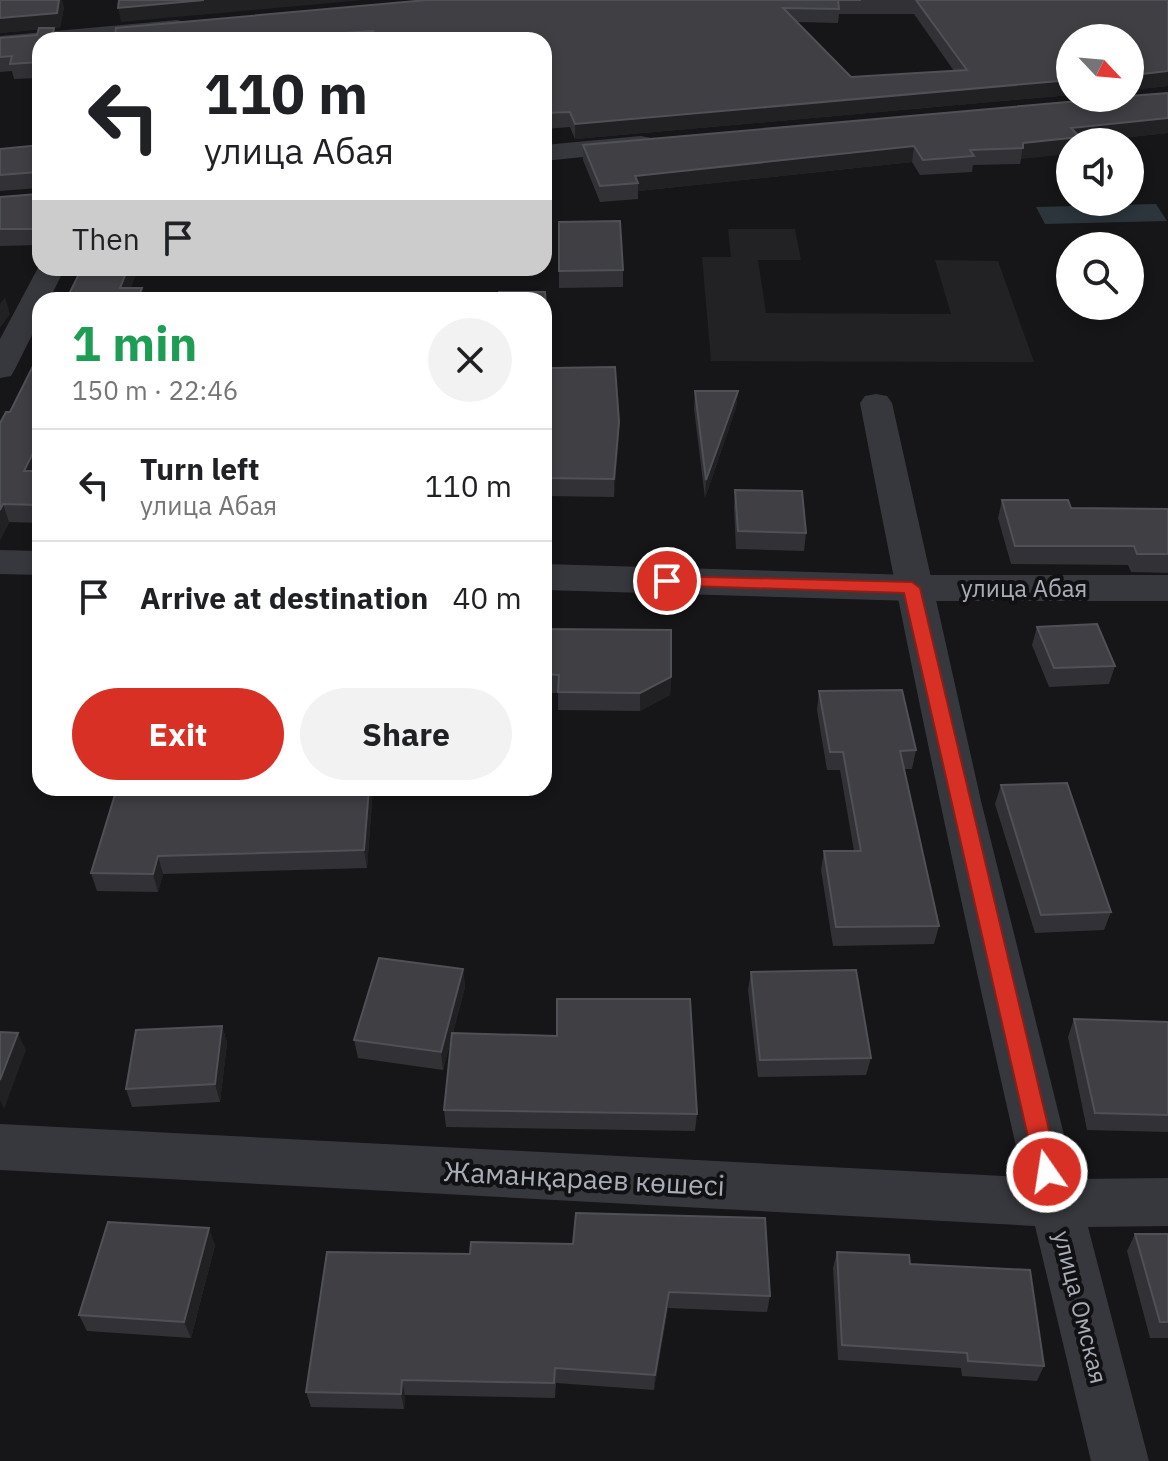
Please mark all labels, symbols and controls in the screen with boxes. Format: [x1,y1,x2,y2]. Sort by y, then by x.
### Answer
north arrow [1056,24,1144,112]
map controls [1056,24,1144,320]
text: 110 m [204,57,368,129]
icon: left [72,64,176,168]
text: улица Абая [204,127,394,174]
button: sound [1056,128,1144,216]
icon: arrive [156,216,200,260]
text: Then [72,219,140,258]
button: search [1056,232,1144,320]
text: 1 min [72,312,197,374]
button: close [428,318,512,402]
text: 150 m · 22:46 [72,373,238,407]
text: Turn left [140,449,259,488]
icon: left [72,463,116,507]
text: 110 m [425,466,512,505]
text: улица Абая [140,488,277,522]
pin [633,547,701,615]
icon: arrive [645,559,689,603]
street label: улица Абая [961,572,1087,604]
icon: arrive [72,575,116,619]
text: Arrive at destination [140,578,428,617]
text: 40 m [452,578,522,617]
button: Exit [72,688,284,780]
button: Share [300,688,512,780]
position arrow [1005,1130,1089,1214]
street label: Жаманқараев көшесі [442,1152,726,1204]
street label: улица Омская [1047,1227,1115,1387]

